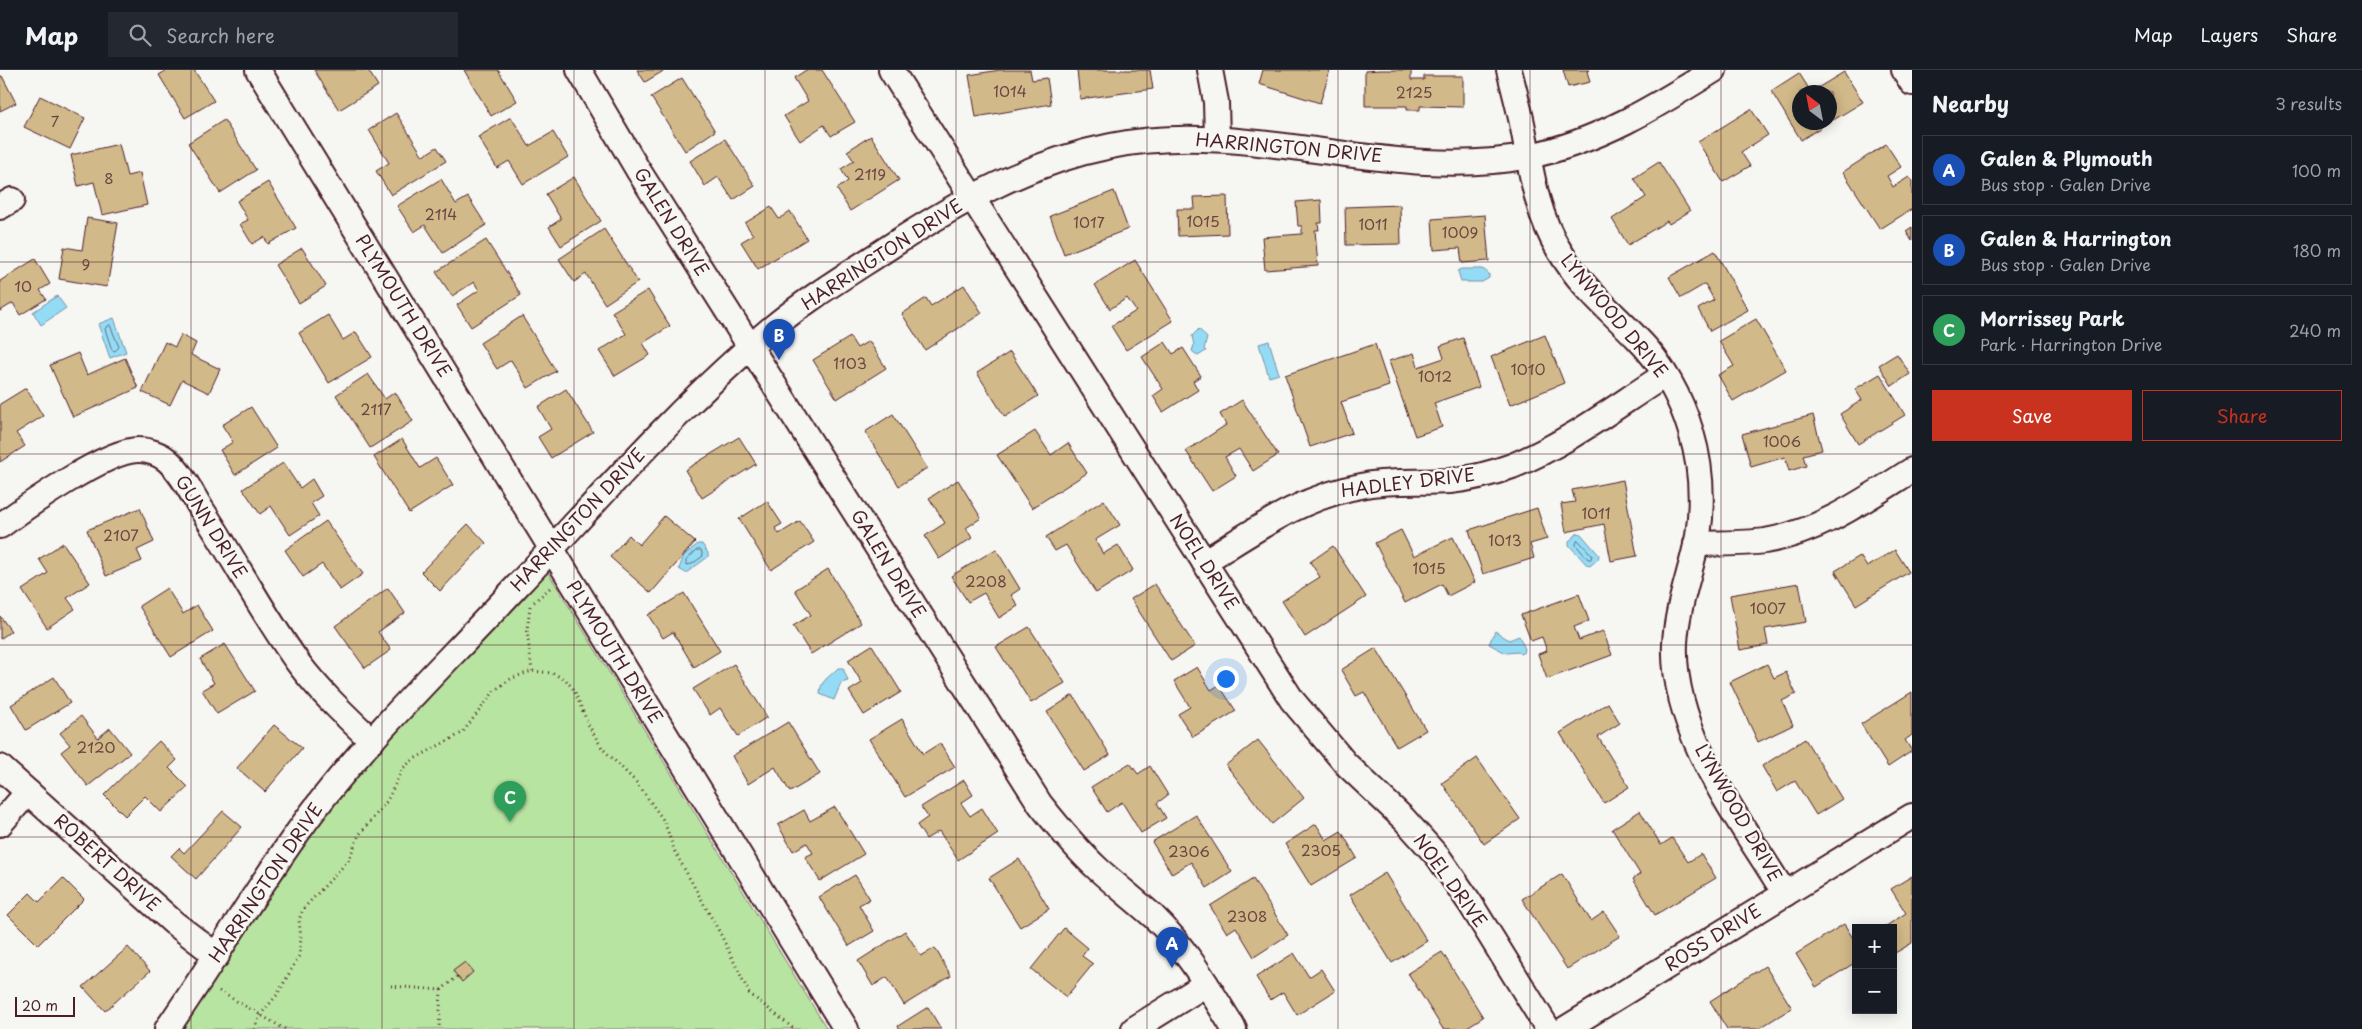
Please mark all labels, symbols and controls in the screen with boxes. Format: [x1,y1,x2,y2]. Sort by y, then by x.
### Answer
search box [108,12,458,57]
text: Map [25,17,78,53]
icon: search [126,21,154,49]
text: Search here [166,21,275,49]
text: Map [2134,21,2173,48]
text: Layers [2201,21,2258,48]
text: Share [2286,21,2337,48]
house number: 1014 [993,79,1027,102]
house number: 2125 [1396,80,1432,103]
north arrow [1792,85,1837,130]
text: Nearby [1932,87,2009,119]
text: 3 results [2275,91,2342,115]
house number: 7 [51,109,60,132]
street label: HARRINGTON DRIVE [1195,125,1384,168]
text: Galen & Plymouth [1980,144,2153,172]
text: A [1943,158,1955,182]
text: 100 m [2292,158,2341,182]
street label: GALEN DRIVE [628,162,716,281]
house number: 2119 [854,162,886,185]
house number: 8 [104,166,114,189]
text: Bus stop · Galen Drive [1980,172,2151,196]
street label: HARRINGTON DRIVE [795,191,967,316]
house number: 2114 [425,202,457,225]
house number: 1015 [1186,209,1220,232]
house number: 1017 [1073,210,1105,233]
house number: 1011 [1358,212,1388,235]
house number: 1009 [1442,220,1478,243]
text: Galen & Harrington [1980,224,2172,252]
street label: PLYMOUTH DRIVE [349,228,459,382]
text: B [1944,238,1954,262]
text: 180 m [2293,238,2341,262]
street label: LYNWOOD DRIVE [1555,247,1675,383]
house number: 9 [82,252,90,275]
text: Bus stop · Galen Drive [1980,252,2151,276]
house number: 10 [14,274,32,297]
text: Morrissey Park [1980,304,2125,332]
text: C [1943,318,1955,342]
text: 240 m [2289,318,2341,342]
pin: B [763,319,795,360]
text: Park · Harrington Drive [1980,332,2162,356]
house number: 1103 [833,351,867,374]
house number: 1010 [1511,357,1545,380]
house number: 1012 [1418,364,1452,387]
button: Save [1932,390,2132,441]
button: Share [2142,390,2342,441]
house number: 2117 [361,397,392,420]
house number: 1006 [1763,429,1801,452]
street label: HARRINGTON DRIVE [503,441,651,597]
street label: HADLEY DRIVE [1339,460,1476,503]
street label: GUNN DRIVE [170,469,255,583]
house number: 1011 [1581,501,1611,524]
street label: GALEN DRIVE [845,504,933,623]
street label: NOEL DRIVE [1164,508,1247,615]
house number: 2107 [103,523,139,546]
house number: 1013 [1488,528,1522,551]
house number: 1015 [1412,556,1446,579]
house number: 2208 [965,569,1007,592]
street label: PLYMOUTH DRIVE [560,574,670,728]
house number: 1007 [1750,596,1787,619]
your location [1213,666,1239,692]
house number: 2120 [77,735,115,758]
street label: LYNWOOD DRIVE [1689,739,1790,886]
pin: C [494,781,526,822]
street label: HARRINGTON DRIVE [201,797,328,967]
street label: ROBERT DRIVE [49,807,167,917]
street label: NOEL DRIVE [1408,828,1494,933]
house number: 2305 [1301,838,1341,861]
house number: 2306 [1168,839,1210,862]
street label: ROSS DRIVE [1659,896,1766,977]
house number: 2308 [1227,904,1267,927]
map controls [1852,924,1897,1014]
button: + [1852,924,1897,969]
pin: A [1156,927,1188,968]
button: − [1852,969,1897,1014]
scale bar [15,994,75,1017]
text: 20 m [22,995,58,1016]

